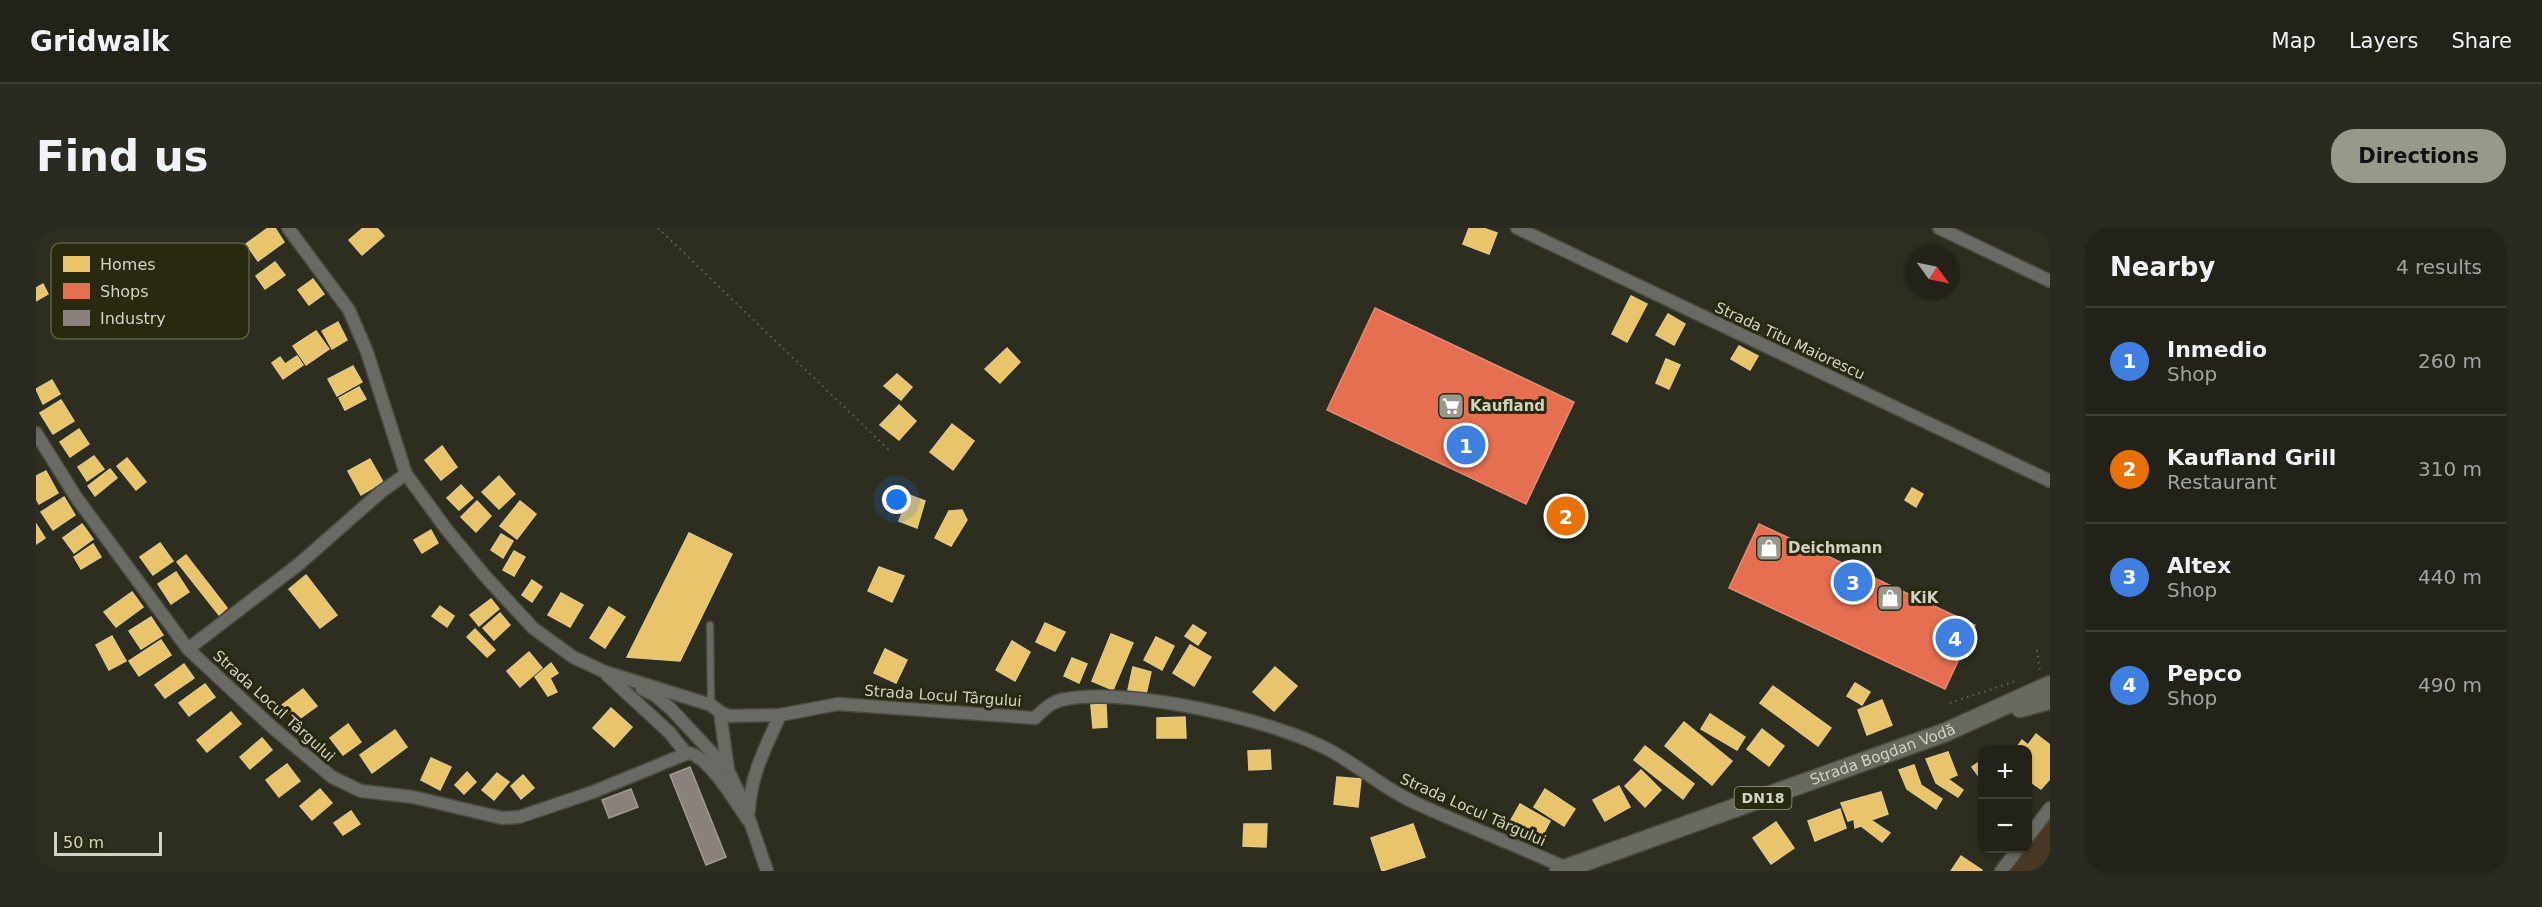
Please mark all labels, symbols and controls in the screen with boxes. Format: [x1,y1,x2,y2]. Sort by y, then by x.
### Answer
text: Gridwalk [30,25,169,58]
text: Map [2272,29,2316,53]
text: Layers [2349,29,2418,53]
text: Share [2451,29,2512,53]
button: Directions [2331,129,2506,183]
text: Find us [36,132,209,181]
legend [51,243,249,339]
north arrow [1906,246,1960,300]
text: Nearby [2110,252,2215,282]
text: Homes [100,255,156,274]
text: 4 results [2396,255,2482,279]
text: Shops [100,282,149,301]
street label: Strada Titu Maiorescu [1712,298,1868,384]
text: Industry [100,309,166,328]
text: Inmedio [2167,337,2267,362]
text: 1 [2123,349,2136,373]
text: 260 m [2418,349,2482,373]
text: Shop [2167,362,2217,386]
supermarket icon: Kaufland [1436,391,1466,421]
place label: Kaufland [1470,397,1545,415]
pin: 1 [1446,422,1486,468]
text: Kaufland Grill [2167,445,2336,470]
text: 2 [2123,457,2136,481]
text: 310 m [2418,457,2482,481]
text: Restaurant [2167,470,2277,494]
your location [882,485,911,514]
pin: 2 [1546,494,1586,538]
shop icon: Deichmann [1754,533,1784,563]
place label: Deichmann [1788,539,1882,557]
text: Altex [2167,553,2231,578]
pin: 3 [1834,560,1872,604]
text: 3 [2123,565,2136,589]
text: 440 m [2418,565,2482,589]
text: Shop [2167,578,2217,602]
shop icon: KiK [1875,583,1905,613]
place label: KiK [1910,589,1940,607]
pin: 4 [1936,616,1974,660]
street label: Strada Locul Târgului [209,647,339,765]
text: Pepco [2167,661,2242,686]
text: 4 [2123,673,2136,697]
text: 490 m [2418,673,2482,697]
street label: Strada Locul Târgului [864,682,1022,710]
text: Shop [2167,686,2217,710]
street label: Strada Bogdan Vodă [1808,720,1958,789]
map controls [1978,745,2032,853]
button: + [1978,745,2032,799]
street label: Strada Locul Târgului [1397,770,1549,850]
road number: DN18 [1734,787,1792,809]
button: − [1978,799,2032,853]
scale bar [54,829,162,856]
text: 50 m [63,833,104,852]

